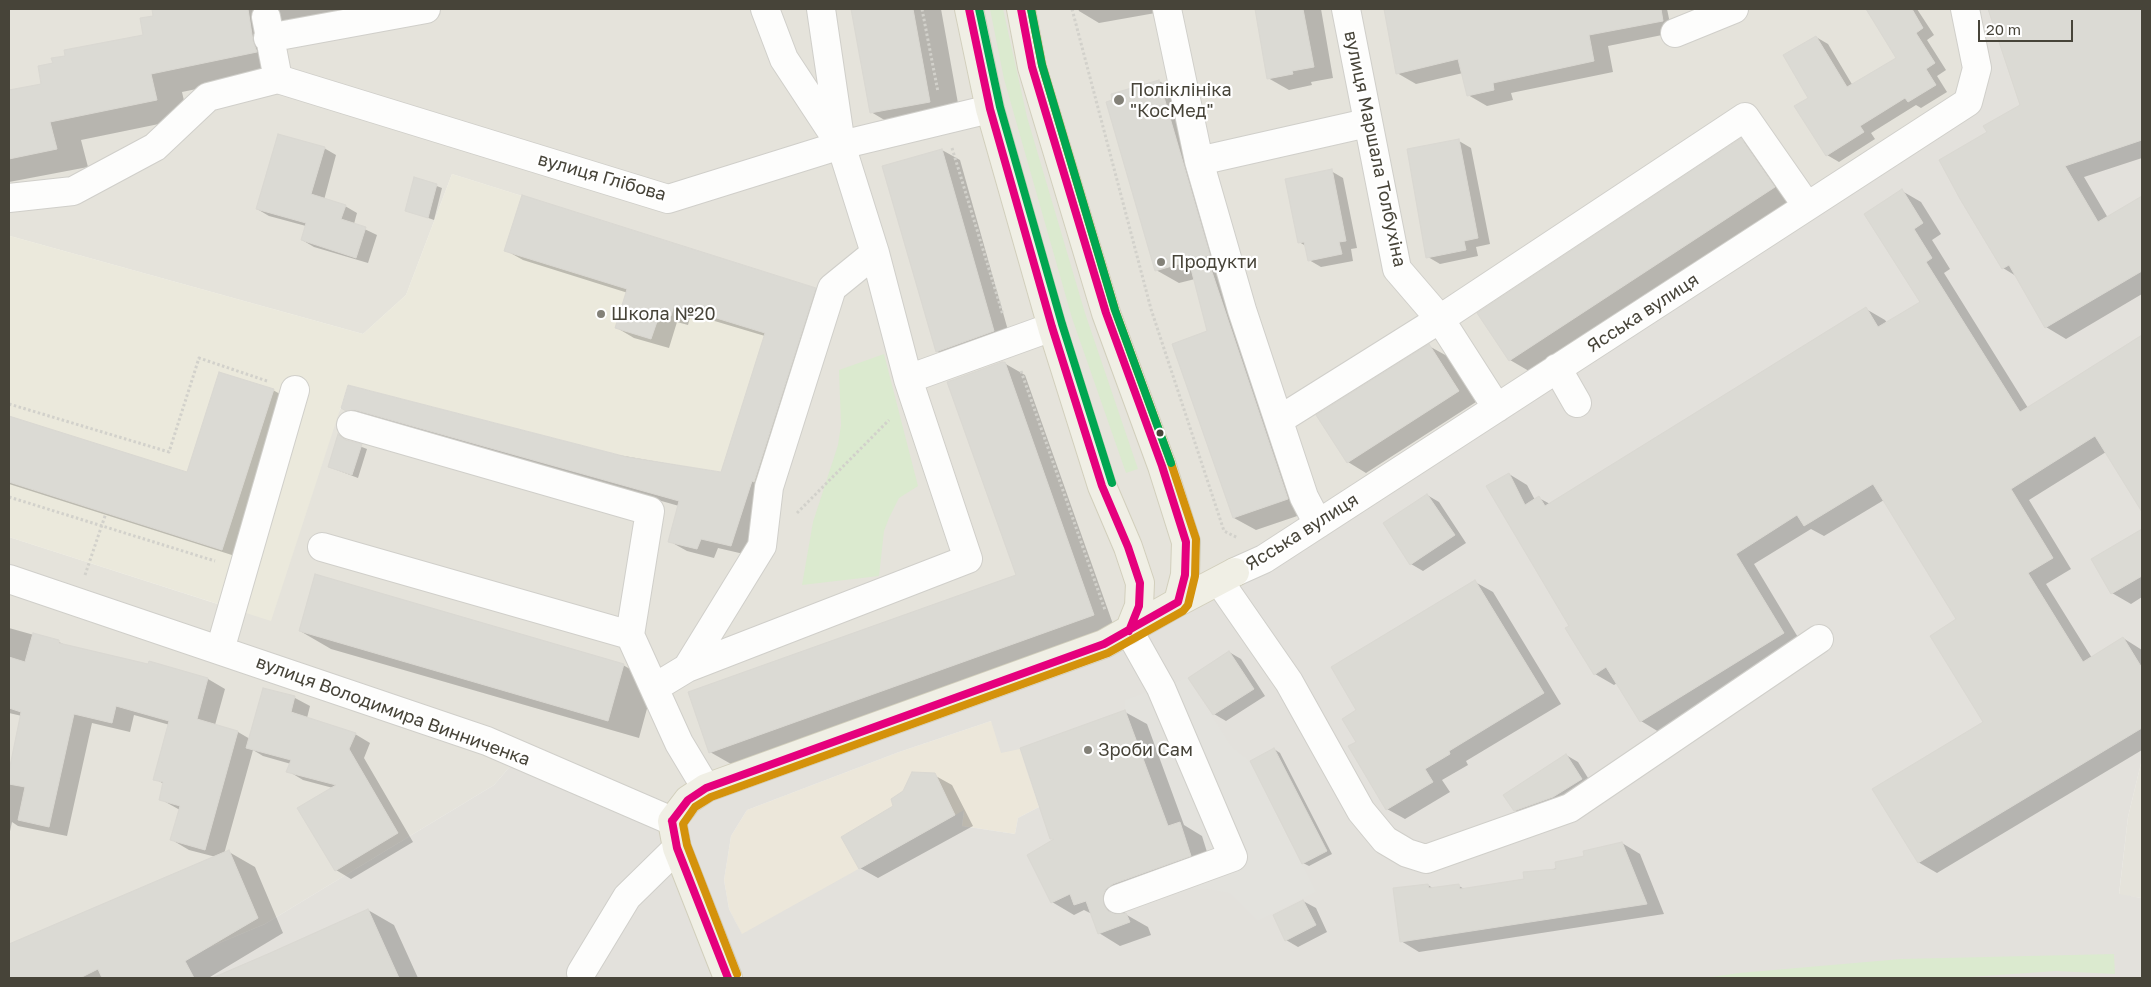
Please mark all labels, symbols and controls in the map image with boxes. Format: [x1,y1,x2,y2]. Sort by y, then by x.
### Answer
scale bar [1981,10,2076,42]
text: 20 m [1986,20,2021,38]
street label: вулиця Маршала Толбухіна [1339,29,1411,269]
place label: Поліклініка "КосМед" [1130,79,1232,122]
marker: Поліклініка "КосМед" [1112,93,1126,107]
street label: вулиця Глібова [535,148,669,206]
place label: Продукти [1171,251,1257,273]
marker: Продукти [1155,256,1167,268]
street label: Ясська вулиця [1583,269,1703,357]
place label: Школа №20 [611,303,716,325]
marker: Школа №20 [595,308,607,320]
unlabelled marker [1155,428,1165,438]
street label: Ясська вулиця [1242,489,1362,575]
street label: вулиця Володимира Винниченка [253,651,533,771]
place label: Зроби Сам [1098,739,1193,761]
marker: Зроби Сам [1082,744,1094,756]

